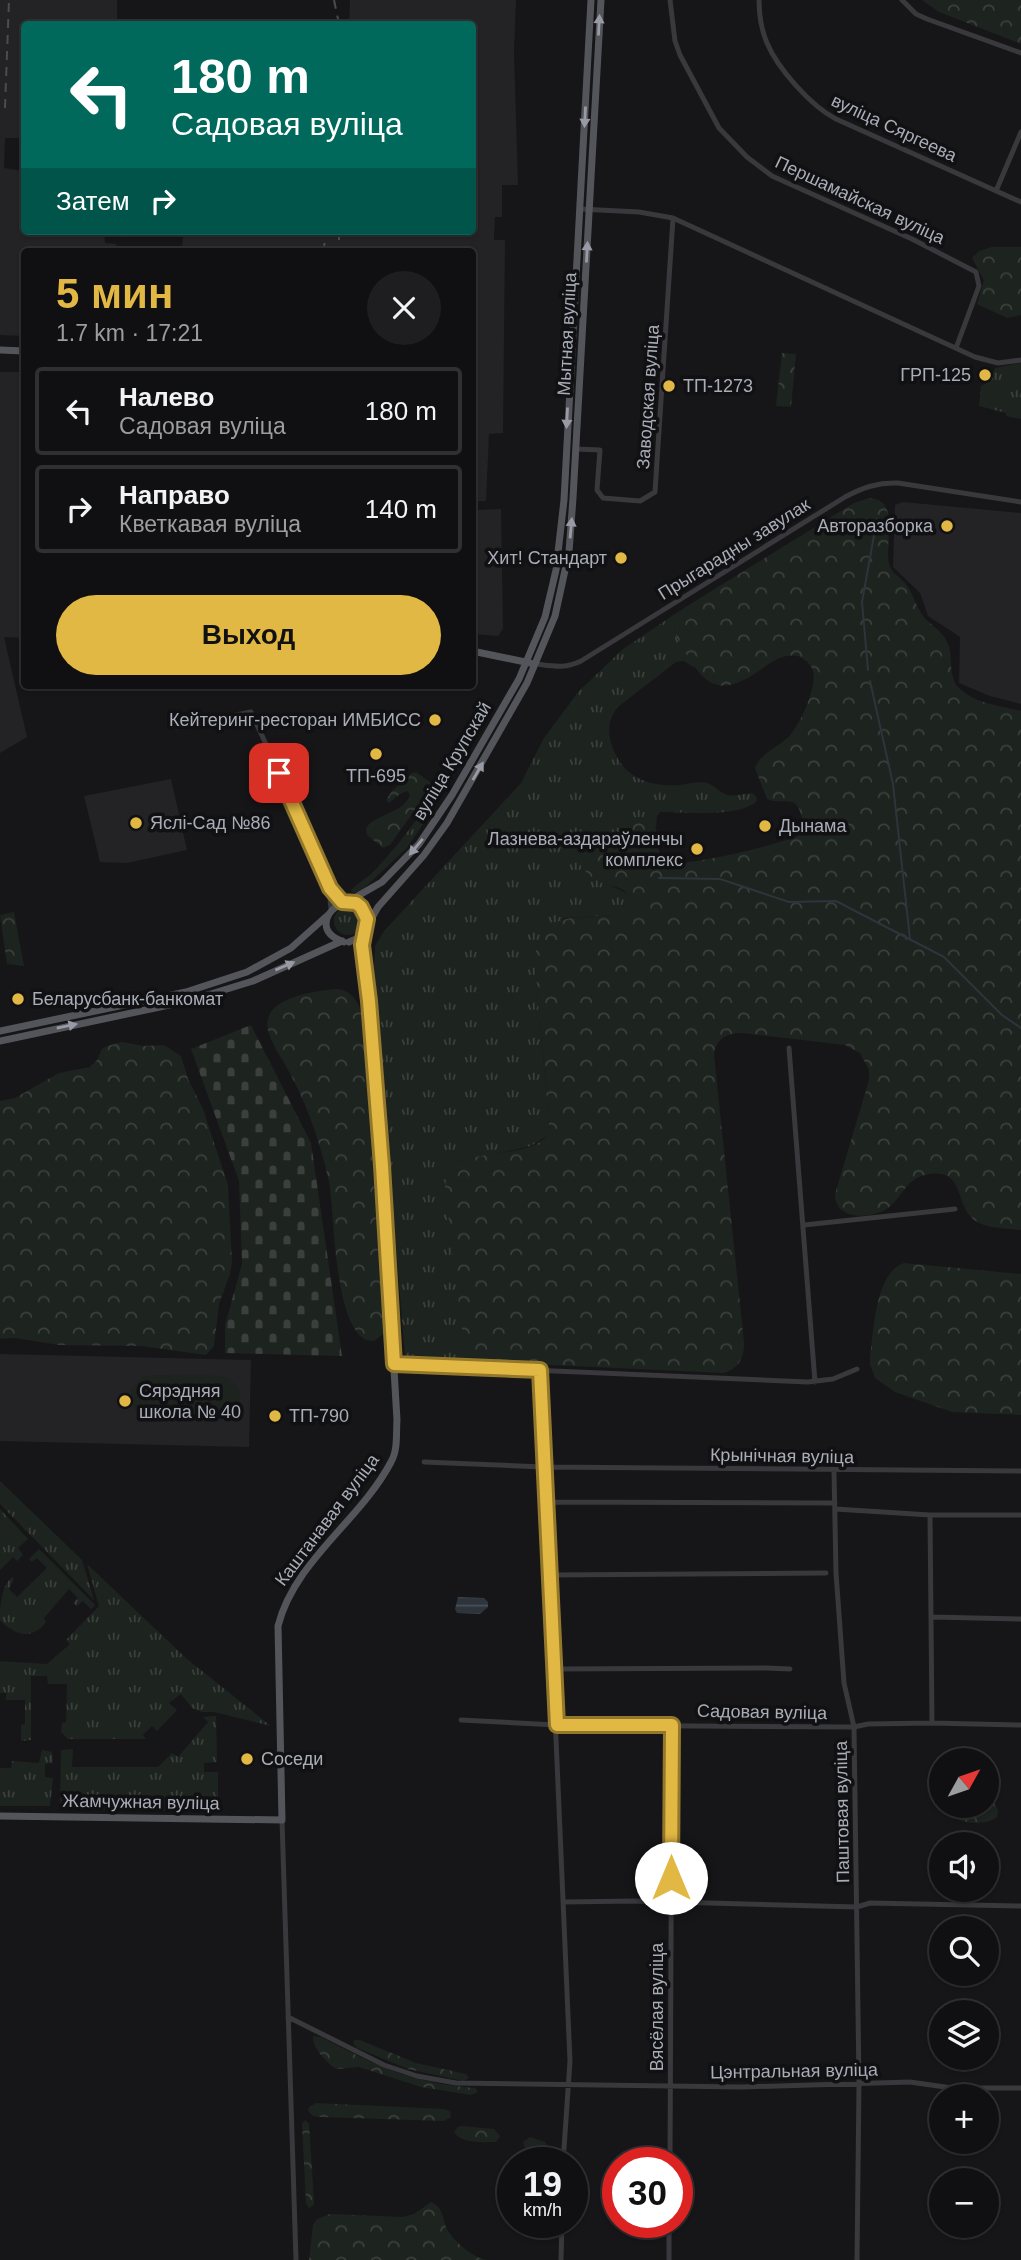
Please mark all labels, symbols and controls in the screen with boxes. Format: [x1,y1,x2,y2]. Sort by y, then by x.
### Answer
one-way arrow [594,13,605,35]
icon: left [56,49,147,140]
text: 180 m [171,49,310,103]
street label: вуліца Сяргеева [828,90,961,166]
text: Садовая вуліца [171,106,403,142]
one-way arrow [579,106,590,128]
street label: Першамайская вуліца [772,152,949,248]
icon: right [144,182,182,220]
text: Затем [56,186,130,216]
one-way arrow [582,241,593,263]
text: 5 мин [56,270,173,317]
button: close [367,271,441,345]
street label: Мытная вуліца [554,271,580,396]
text: 1.7 km · 17:21 [56,320,203,346]
street label: Заводская вуліца [633,323,663,470]
place label: ГРП-125 [900,365,971,385]
marker: ГРП-125 [977,367,993,383]
place label: ТП-1273 [683,376,753,396]
marker: ТП-1273 [661,378,677,394]
text: Налево [119,382,214,412]
icon: left [60,392,98,430]
text: 180 m [365,396,437,426]
one-way arrow [561,407,572,429]
text: Садовая вуліца [119,413,286,439]
text: Направо [119,480,230,510]
icon: right [60,490,98,528]
text: 140 m [365,494,437,524]
street label: Прыгарадны завулак [655,494,814,604]
text: Кветкавая вуліца [119,511,301,537]
place label: Авторазборка [817,516,934,536]
one-way arrow [566,517,577,539]
marker: Авторазборка [939,518,955,534]
place label: Хит! Стандарт [487,548,607,568]
marker: Хит! Стандарт [613,550,629,566]
button: Выход [56,595,441,675]
street label: вуліца Крупскай [409,698,495,824]
place label: Кейтеринг-ресторан ИМБИСС [169,710,421,730]
marker: Кейтеринг-ресторан ИМБИСС [427,712,443,728]
pin [249,743,309,803]
marker: ТП-695 [368,746,384,762]
icon: arrive [260,754,298,792]
one-way arrow [472,761,484,780]
place label: ТП-695 [346,766,406,786]
place label: Яслі-Сад №86 [150,813,271,833]
marker: Яслі-Сад №86 [128,815,144,831]
place label: Дынама [779,816,847,836]
marker: Дынама [757,818,773,834]
place label: Лазнева-аздараўленчы комплекс [488,829,683,870]
one-way arrow [409,837,424,855]
marker: Лазнева-аздараўленчы комплекс [689,841,705,857]
one-way arrow [275,960,296,971]
place label: Беларусбанк-банкомат [32,989,223,1009]
marker: Беларусбанк-банкомат [10,991,26,1007]
one-way arrow [56,1021,78,1032]
place label: Сярэдняя школа № 40 [139,1381,241,1422]
marker: Сярэдняя школа № 40 [117,1393,133,1409]
place label: ТП-790 [289,1406,349,1426]
marker: ТП-790 [267,1408,283,1424]
street label: Крынічная вуліца [710,1445,855,1467]
street label: Каштанавая вуліца [271,1449,384,1590]
street label: Садовая вуліца [697,1701,828,1723]
street label: Паштовая вуліца [831,1740,853,1883]
north arrow [929,1748,999,1818]
map controls [929,1748,999,2238]
place label: Соседи [261,1749,323,1769]
marker: Соседи [239,1751,255,1767]
street label: Жамчужная вуліца [62,1791,221,1813]
button: sound [929,1832,999,1902]
position arrow [634,1841,708,1915]
button: search [929,1916,999,1986]
street label: Вясёлая вуліца [647,1942,667,2071]
button: layers [929,2000,999,2070]
street label: Цэнтральная вуліца [710,2060,879,2082]
button: + [929,2084,999,2154]
speed limit sign: 30 [602,2147,693,2238]
text: 19 [523,2164,562,2203]
button: − [929,2168,999,2238]
text: km/h [523,2200,562,2220]

